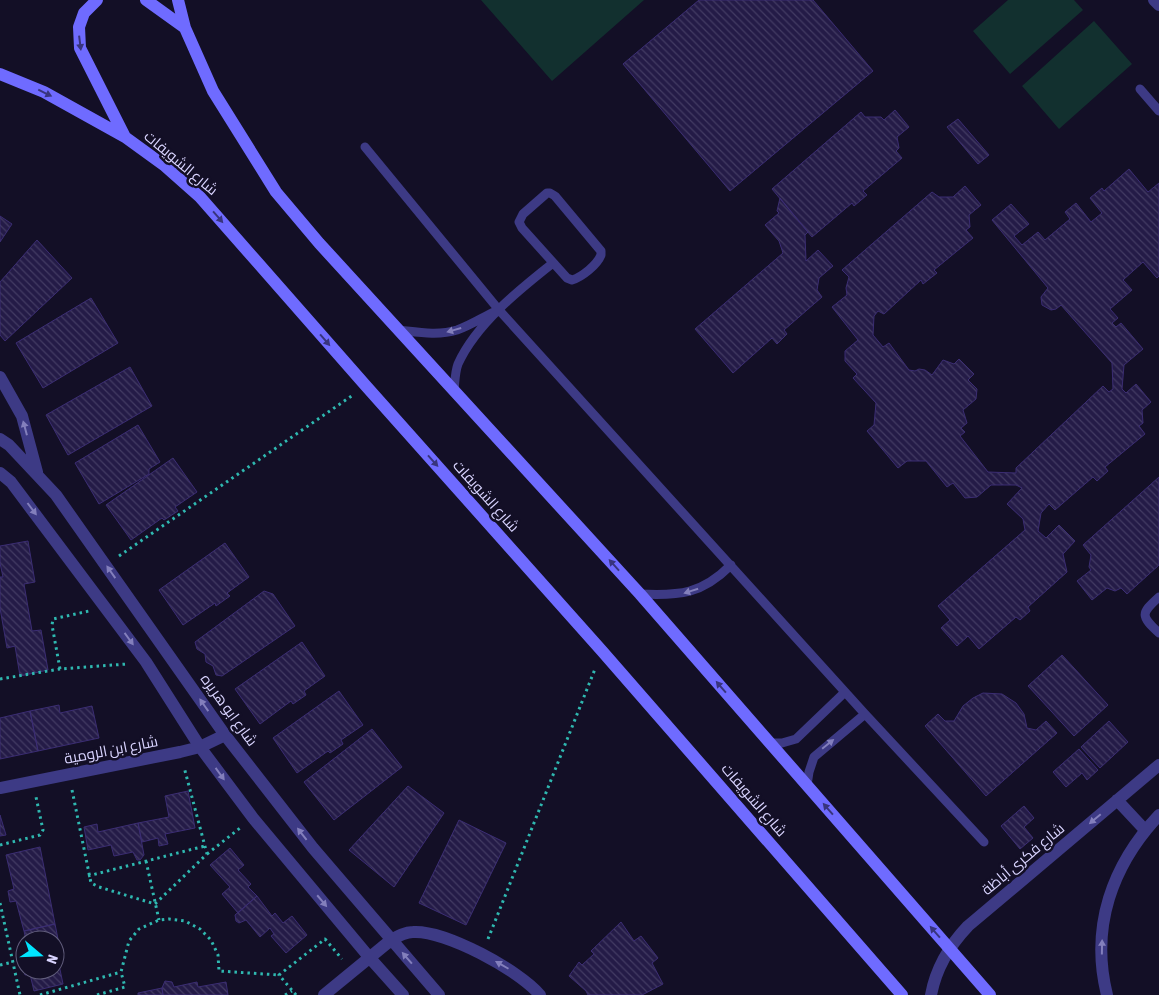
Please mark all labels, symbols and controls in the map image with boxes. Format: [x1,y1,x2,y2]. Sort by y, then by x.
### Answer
one-way arrow [76,35,84,51]
one-way arrow [38,89,52,97]
street label: شارع الشويفات [139,127,222,201]
one-way arrow [212,211,224,223]
one-way arrow [447,326,462,334]
one-way arrow [319,333,331,345]
one-way arrow [20,420,28,435]
one-way arrow [427,455,439,467]
street label: شارع الشويفات [447,456,523,537]
one-way arrow [27,502,37,516]
one-way arrow [608,560,620,572]
one-way arrow [106,565,116,578]
one-way arrow [683,587,698,595]
one-way arrow [124,632,134,646]
street label: شارع ابو هريره [195,670,261,751]
one-way arrow [716,681,727,694]
one-way arrow [199,698,209,711]
street label: شارع ابن الرومية [63,732,160,770]
one-way arrow [821,739,834,750]
street label: شارع الشويفات [716,760,791,841]
one-way arrow [215,767,225,781]
one-way arrow [822,804,834,816]
one-way arrow [1089,813,1101,824]
street label: شارع فكرى أباظة [977,818,1069,900]
one-way arrow [297,827,307,841]
one-way arrow [316,894,327,907]
one-way arrow [930,926,941,938]
north arrow [15,930,65,980]
one-way arrow [1098,938,1106,954]
text: N [43,953,61,966]
one-way arrow [401,953,413,965]
one-way arrow [495,961,508,970]

